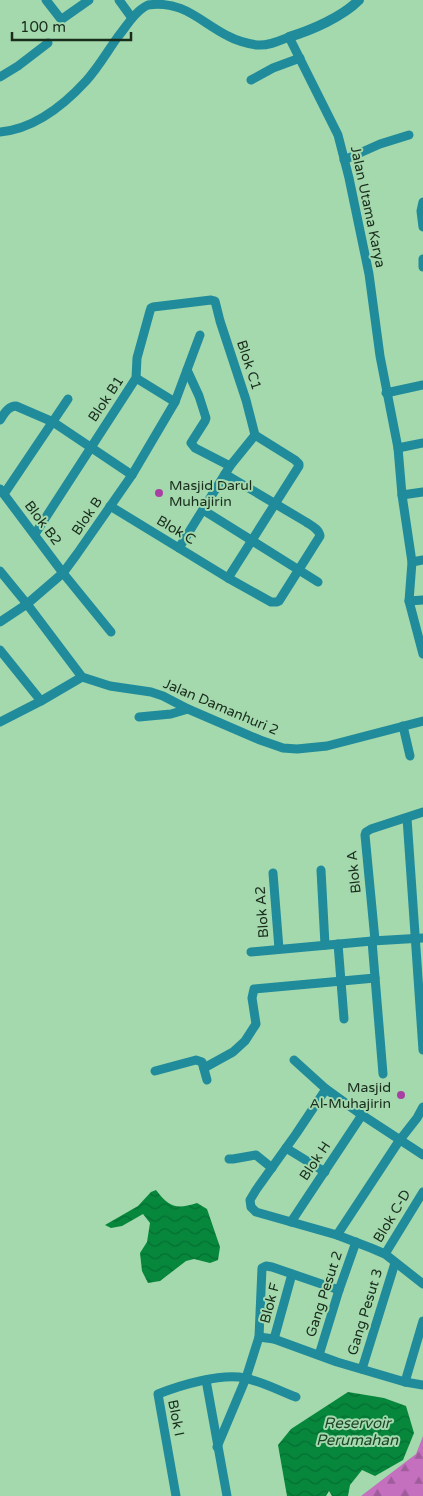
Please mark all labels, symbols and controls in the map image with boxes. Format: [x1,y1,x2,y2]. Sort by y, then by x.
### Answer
scale bar [12,10,131,42]
text: 100 m [20,18,66,36]
street label: Jalan Utama Karya [347,145,389,269]
street label: Blok C1 [233,338,265,392]
street label: Blok B1 [85,373,127,425]
place label: Masjid Darul Muhajirin [169,477,252,510]
marker: Masjid Darul Muhajirin [153,487,165,499]
street label: Blok B [68,494,106,538]
street label: Blok B2 [21,497,65,549]
street label: Blok C [153,512,199,548]
street label: Jalan Damanhuri 2 [161,675,281,739]
street label: Blok A [343,850,365,894]
street label: Blok A2 [252,885,272,939]
place label: Masjid Al-Muhajirin [310,1079,391,1112]
marker: Masjid Al-Muhajirin [395,1089,407,1101]
street label: Blok H [296,1138,334,1184]
street label: Blok C-D [370,1187,414,1245]
street label: Gang Pesut 2 [302,1249,346,1339]
street label: Gang Pesut 3 [344,1267,386,1357]
street label: Blok F [256,1280,284,1325]
street label: Blok I [164,1398,188,1438]
water label: Reservoir Perumahan [316,1414,399,1449]

